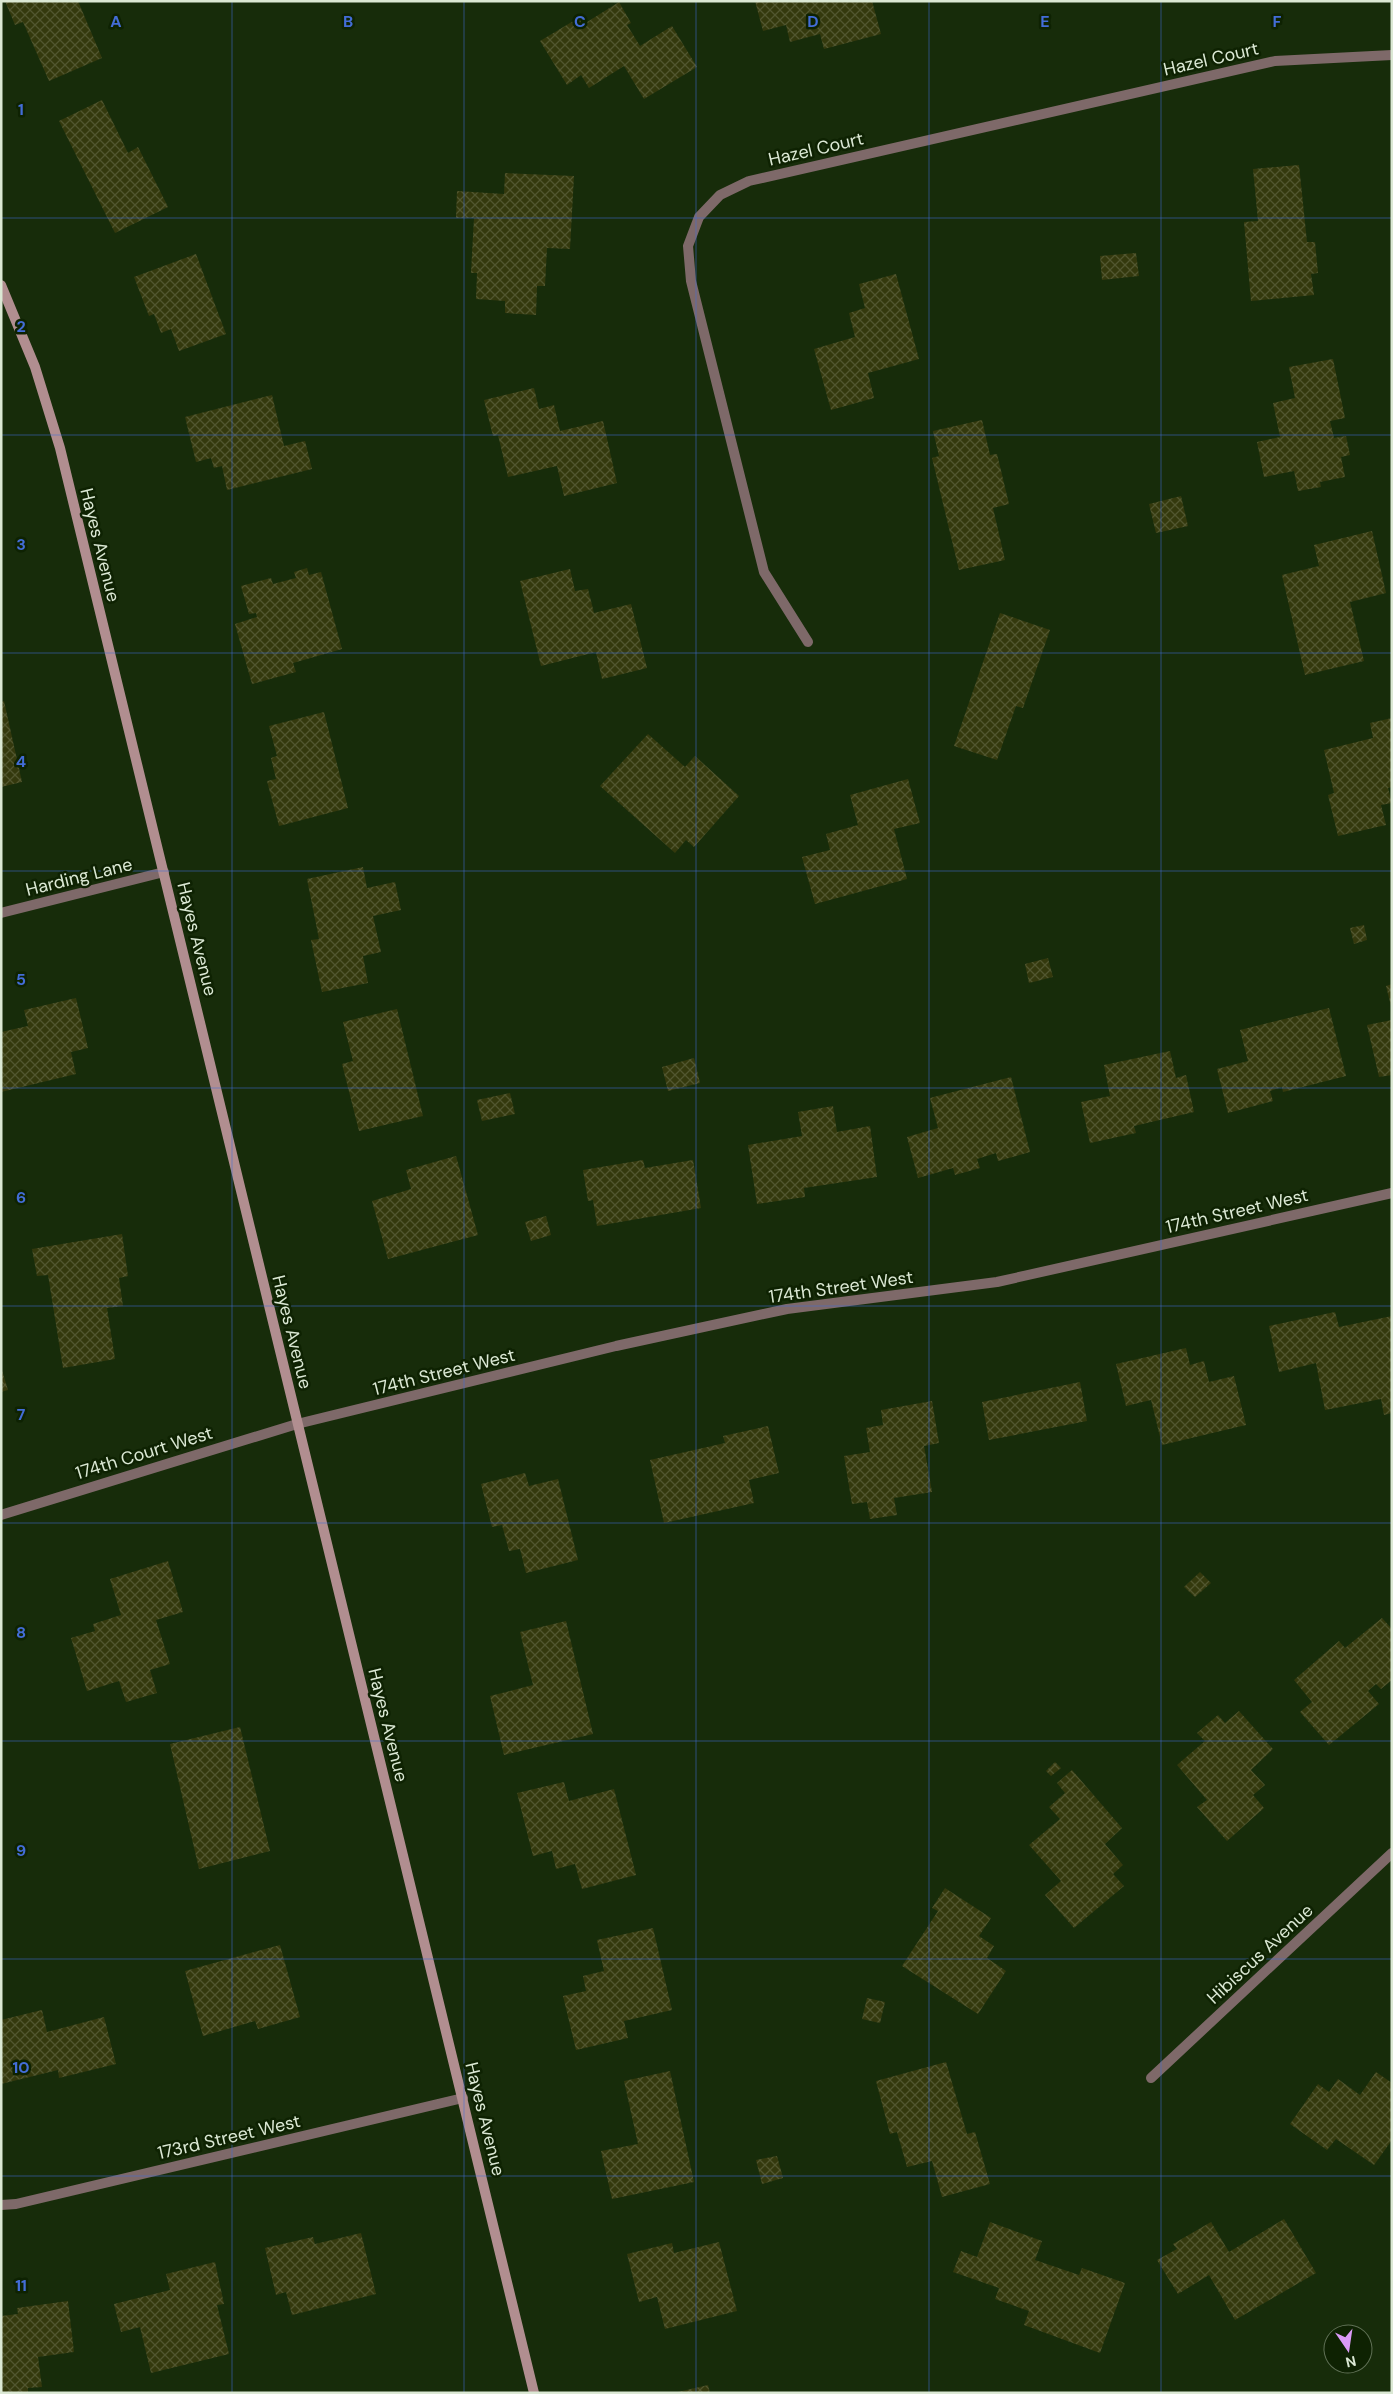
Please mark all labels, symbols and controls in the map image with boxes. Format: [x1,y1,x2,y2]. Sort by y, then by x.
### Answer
text: A [110,11,122,32]
text: B [343,11,353,32]
text: C [574,11,586,32]
text: D [807,11,819,32]
text: E [1040,11,1050,32]
text: F [1273,11,1282,32]
street label: Hazel Court [1161,36,1261,82]
text: 1 [18,99,24,120]
street label: Hazel Court [766,126,866,172]
text: 2 [16,316,26,337]
street label: Hayes Avenue [74,486,126,604]
text: 3 [16,534,26,555]
text: 4 [16,751,26,772]
street label: Harding Lane [23,852,135,902]
street label: Hayes Avenue [171,880,223,998]
text: 5 [16,969,26,990]
street label: 174th Street West [1163,1183,1311,1239]
text: 6 [16,1187,26,1208]
street label: 174th Street West [767,1265,915,1309]
street label: Hayes Avenue [266,1273,318,1391]
street label: 174th Street West [371,1343,517,1401]
text: 7 [17,1404,26,1425]
street label: 174th Court West [73,1421,215,1485]
text: 8 [16,1622,26,1643]
street label: Hayes Avenue [362,1666,414,1784]
text: 9 [16,1840,26,1861]
street label: Hibiscus Avenue [1202,1899,1318,2009]
text: 10 [12,2057,30,2078]
street label: Hayes Avenue [459,2060,511,2178]
street label: 173rd Street West [155,2109,303,2165]
text: 11 [15,2275,27,2296]
north arrow [1323,2324,1373,2374]
text: N [1344,2352,1358,2372]

